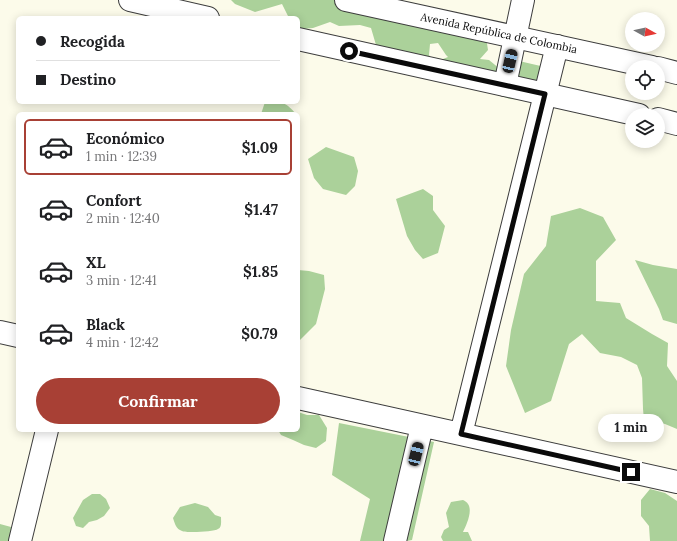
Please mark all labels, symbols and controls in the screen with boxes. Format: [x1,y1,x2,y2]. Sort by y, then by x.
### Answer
street label: Avenida República de Colombia [418,9,579,57]
north arrow [625,12,665,52]
map controls [625,12,665,148]
text: Recogida [60,32,125,51]
route start [340,42,358,60]
car [501,48,519,74]
button: locate [625,60,665,100]
text: Destino [60,70,116,89]
button: layers [625,108,665,148]
icon: car [38,129,74,165]
text: Económico [86,129,165,148]
text: $1.09 [242,138,278,157]
text: 1 min · 12:39 [86,148,157,165]
icon: car [38,191,74,227]
text: Confort [86,191,142,210]
text: $1.47 [244,200,278,219]
text: 2 min · 12:40 [86,210,160,227]
icon: car [38,253,74,289]
text: XL [86,253,106,272]
text: $1.85 [243,262,278,281]
text: 3 min · 12:41 [86,272,157,289]
icon: car [38,315,74,351]
text: Black [86,315,125,334]
text: $0.79 [241,324,278,343]
text: 4 min · 12:42 [86,334,159,351]
button: Confirmar [36,378,280,424]
callout: 1 min [598,414,664,442]
text: 1 min [614,419,648,436]
car [407,441,425,467]
route end [622,463,640,481]

